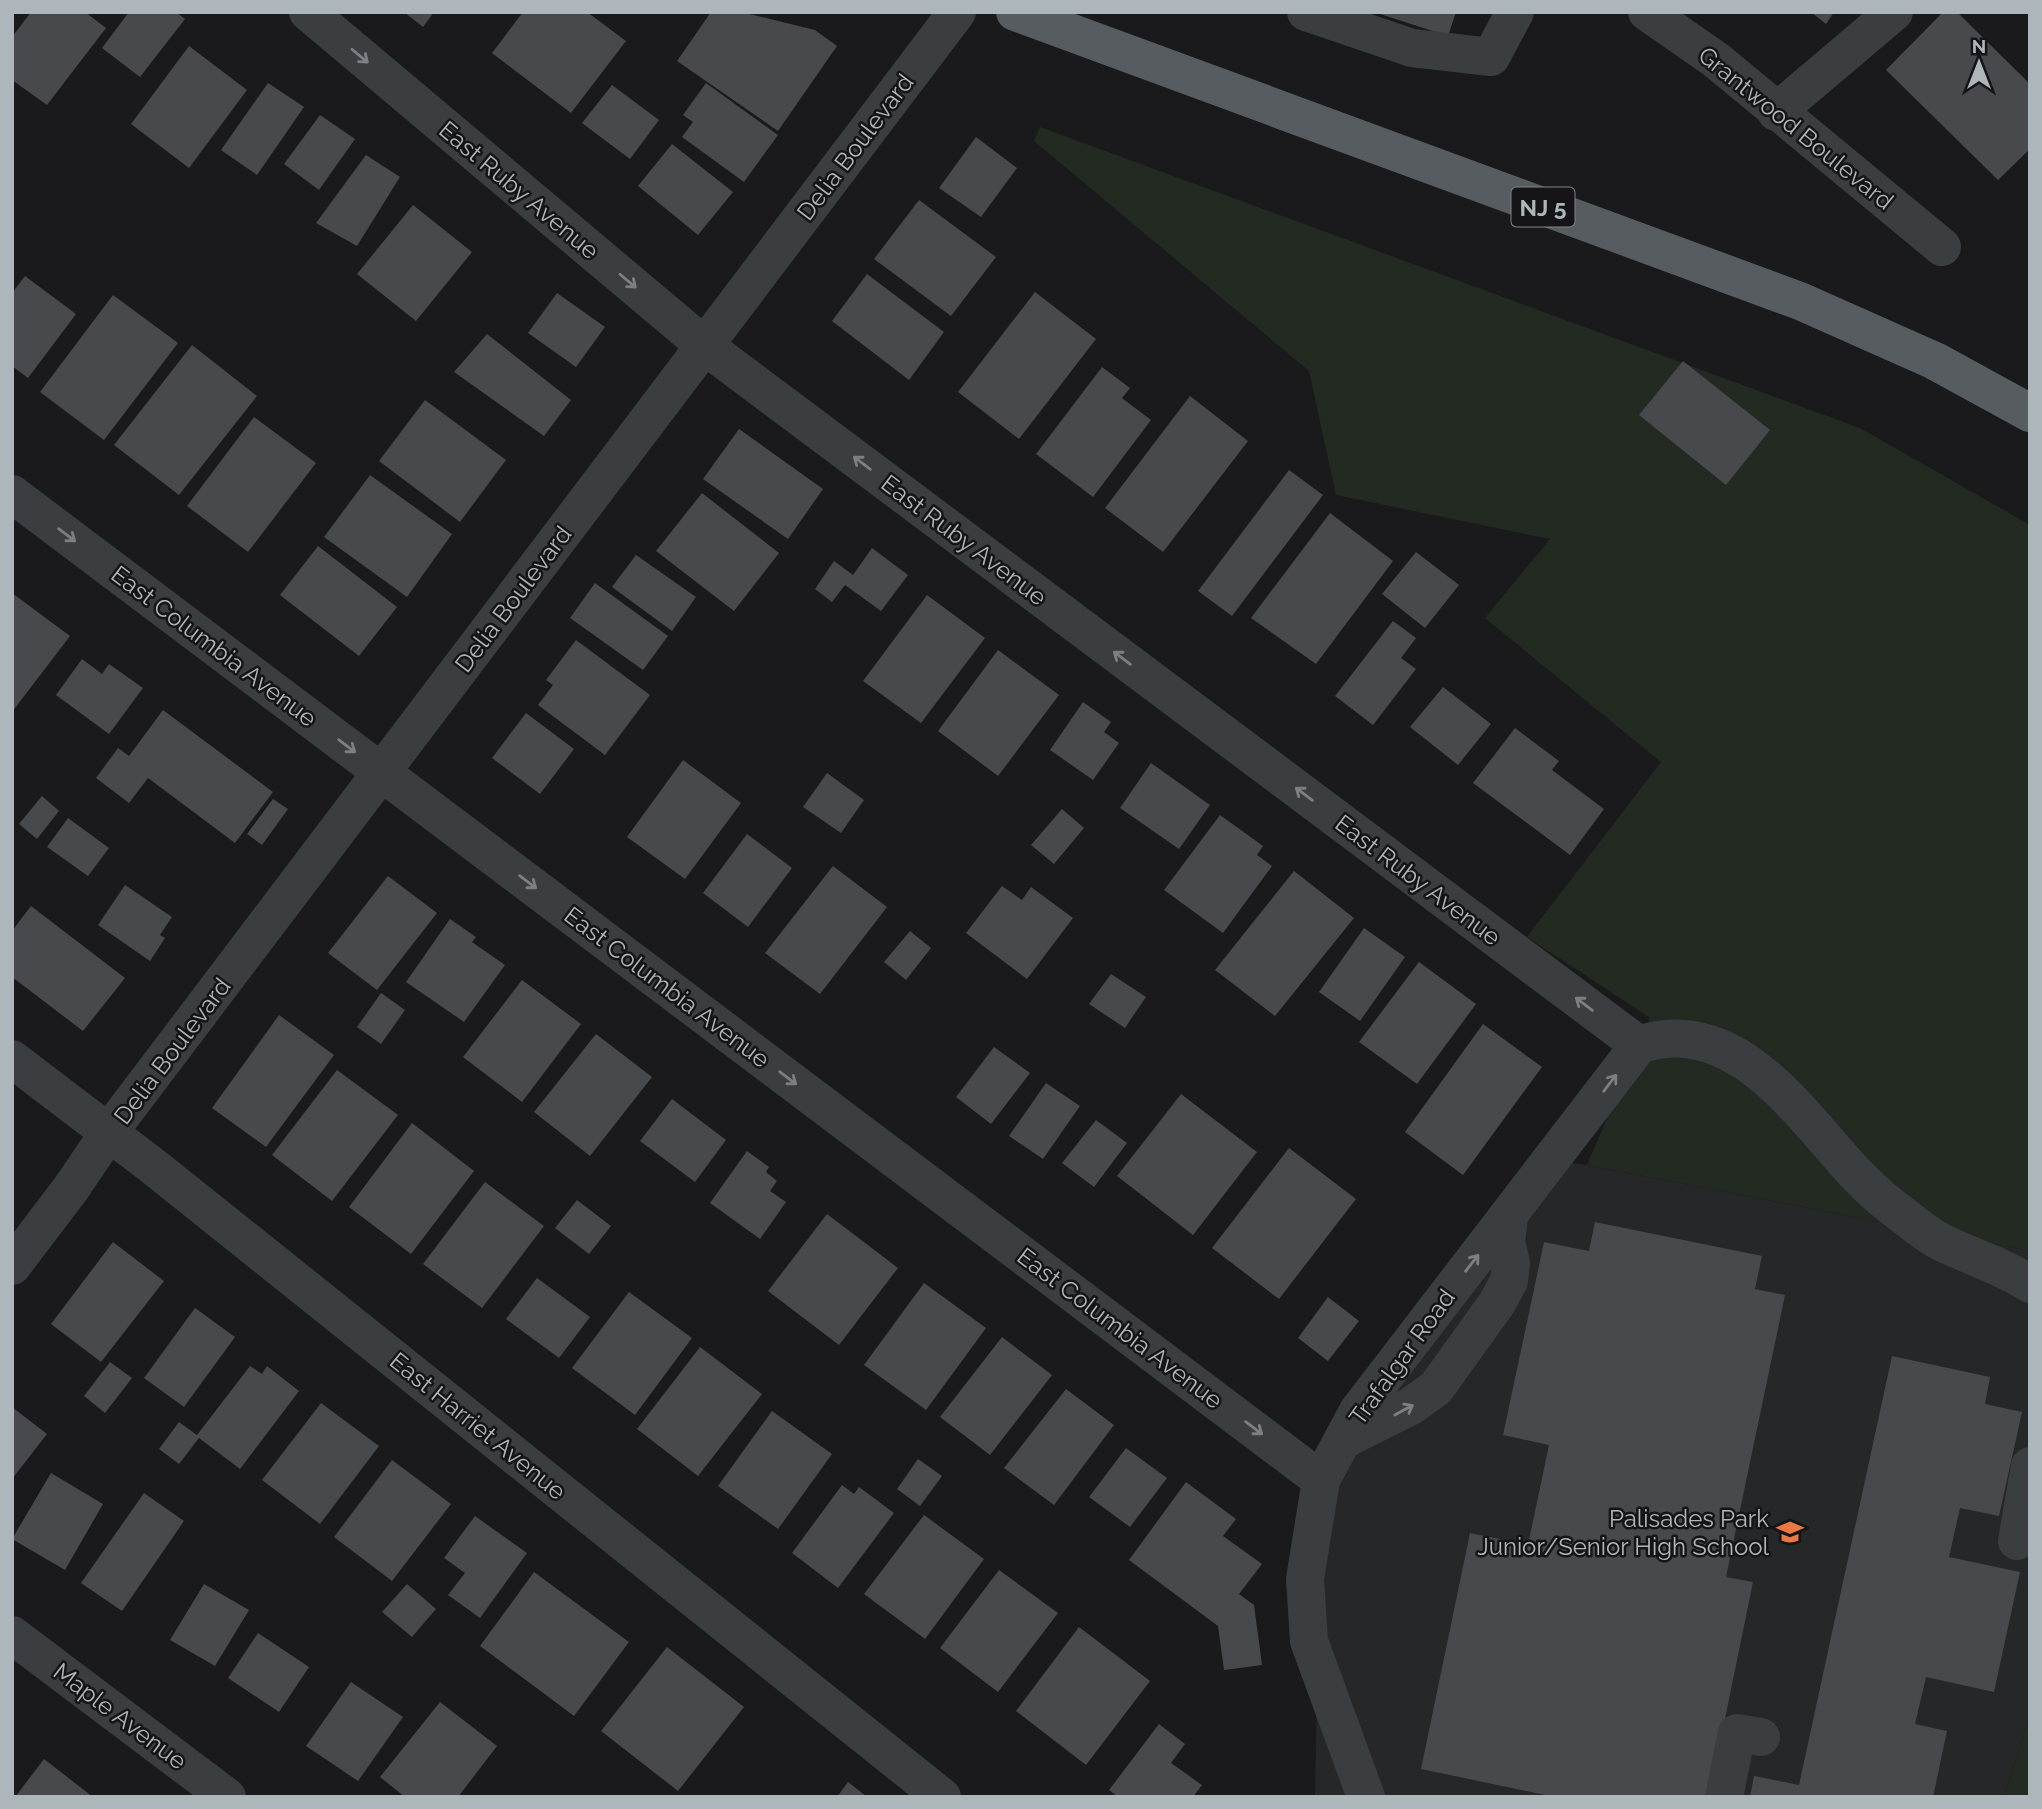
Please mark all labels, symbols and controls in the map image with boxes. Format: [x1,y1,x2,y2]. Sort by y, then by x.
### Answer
north arrow [1944,28,2014,98]
text: N [1972,35,1986,57]
street label: Grantwood Boulevard [1693,40,1899,216]
one-way arrow [351,48,369,64]
street label: Delia Boulevard [791,68,919,226]
street label: East Ruby Avenue [433,115,605,265]
road number: NJ 5 [1512,188,1574,227]
one-way arrow [619,273,637,289]
one-way arrow [852,456,871,471]
street label: East Ruby Avenue [876,468,1052,612]
street label: Delia Boulevard [449,520,577,678]
one-way arrow [57,528,76,543]
street label: East Columbia Avenue [106,559,322,733]
one-way arrow [1113,651,1132,665]
one-way arrow [337,738,355,753]
one-way arrow [1295,787,1314,802]
street label: East Ruby Avenue [1330,808,1506,952]
one-way arrow [519,875,537,890]
street label: East Columbia Avenue [559,900,775,1074]
street label: Delia Boulevard [108,972,236,1130]
one-way arrow [1576,997,1594,1012]
one-way arrow [779,1070,798,1085]
one-way arrow [1603,1074,1618,1093]
street label: East Columbia Avenue [1012,1241,1228,1415]
one-way arrow [1464,1255,1479,1273]
street label: Trafalgar Road [1343,1283,1461,1431]
street label: East Harriet Avenue [384,1346,572,1506]
one-way arrow [1393,1403,1413,1417]
one-way arrow [1244,1421,1263,1436]
place label: Palisades Park Junior/Senior High School [1477,1504,1769,1561]
school or university icon: Palisades Park Junior/Senior High School [1775,1517,1805,1547]
street label: Maple Avenue [48,1657,192,1775]

